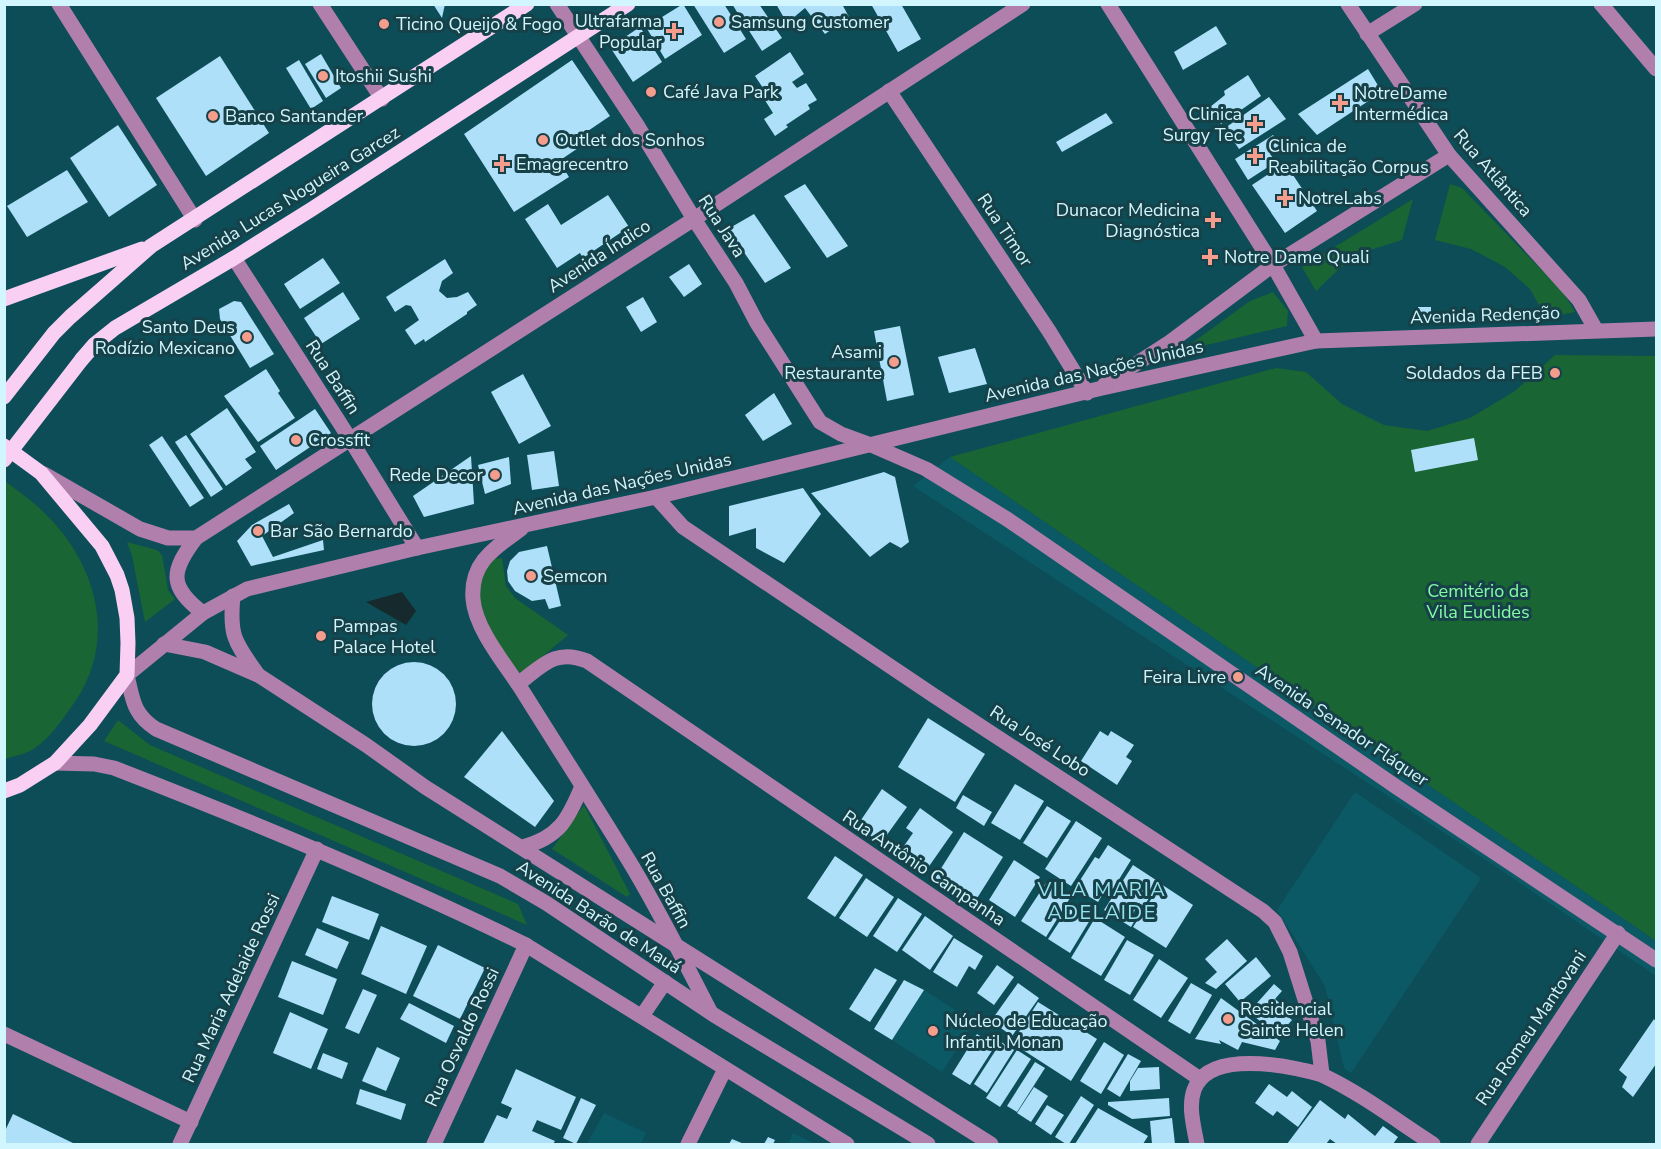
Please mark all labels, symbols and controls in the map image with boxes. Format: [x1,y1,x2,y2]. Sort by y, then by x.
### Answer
place label: Ultrafarma Popular [575,9,663,54]
place label: Samsung Customer [731,10,890,34]
place label: Ticino Queijo & Fogo [396,12,562,36]
marker: Samsung Customer [712,15,726,29]
marker: Ticino Queijo & Fogo [377,17,391,31]
marker: Ultrafarma Popular [667,24,681,38]
place label: Itoshii Sushi [335,64,432,88]
marker: Itoshii Sushi [316,69,330,83]
place label: Café Java Park [663,80,780,104]
place label: NotreDame Intermédica [1354,81,1449,126]
marker: Café Java Park [644,85,658,99]
marker: NotreDame Intermédica [1331,94,1349,112]
place label: Clinica Surgy Tec [1163,102,1242,147]
place label: Banco Santander [225,104,364,128]
marker: Banco Santander [206,109,220,123]
marker: Clinica Surgy Tec [1246,115,1264,133]
street label: Avenida Lucas Nogueira Garcez [176,120,404,276]
street label: Rua Atlântica [1448,124,1538,222]
place label: Outlet dos Sonhos [555,128,705,152]
marker: Outlet dos Sonhos [536,133,550,147]
place label: Clinica de Reabilitação Corpus [1268,134,1429,179]
marker: Clinica de Reabilitação Corpus [1246,147,1264,165]
place label: Emagrecentro [516,152,629,176]
marker: Emagrecentro [493,155,511,173]
place label: NotreLabs [1298,186,1382,210]
street label: Rua Timor [972,189,1039,272]
marker: NotreLabs [1276,189,1294,207]
street label: Rua Java [693,190,751,262]
place label: Dunacor Medicina Diagnóstica [1056,198,1200,243]
marker: Dunacor Medicina Diagnóstica [1204,211,1222,229]
street label: Avenida Índico [543,214,655,298]
place label: Notre Dame Quali [1224,245,1370,269]
marker: Notre Dame Quali [1201,248,1219,266]
street label: Avenida Redenção [1410,300,1560,330]
place label: Santo Deus Rodízio Mexicano [95,315,235,360]
marker: Santo Deus Rodízio Mexicano [240,330,254,344]
street label: Avenida das Nações Unidas [982,334,1206,408]
street label: Rua Baffin [300,335,366,419]
place label: Asami Restaurante [784,340,882,385]
marker: Asami Restaurante [887,355,901,369]
place label: Soldados da FEB [1406,361,1543,385]
marker: Soldados da FEB [1548,366,1562,380]
place label: Crossfit [308,428,371,452]
marker: Crossfit [289,433,303,447]
street label: Avenida das Nações Unidas [510,447,734,521]
place label: Rede Decor [389,463,484,487]
marker: Rede Decor [488,468,502,482]
place label: Bar São Bernardo [270,519,413,543]
marker: Bar São Bernardo [251,524,265,538]
place label: Semcon [543,564,607,588]
marker: Semcon [524,569,538,583]
park label: Cemitério da Vila Euclides [1425,579,1530,624]
place label: Pampas Palace Hotel [333,614,436,659]
marker: Pampas Palace Hotel [314,629,328,643]
street label: Avenida Senador Fláquer [1251,658,1434,792]
place label: Feira Livre [1143,665,1226,689]
marker: Feira Livre [1231,670,1245,684]
street label: Rua José Lobo [985,700,1095,782]
street label: Rua Antônio Campanha [838,804,1010,932]
street label: Rua Baffin [635,847,697,933]
street label: Avenida Barão de Mauá [512,855,686,979]
district label: VILA MARIA ADELAIDE [1037,876,1166,926]
street label: Rua Maria Adelaide Rossi [177,889,285,1087]
street label: Rua Romeu Mantovani [1470,946,1592,1110]
street label: Rua Osvaldo Rossi [419,964,505,1110]
place label: Residencial Sainte Helen [1240,997,1344,1042]
place label: Núcleo de Educação Infantil Monan [945,1009,1108,1054]
marker: Residencial Sainte Helen [1221,1012,1235,1026]
marker: Núcleo de Educação Infantil Monan [926,1024,940,1038]

